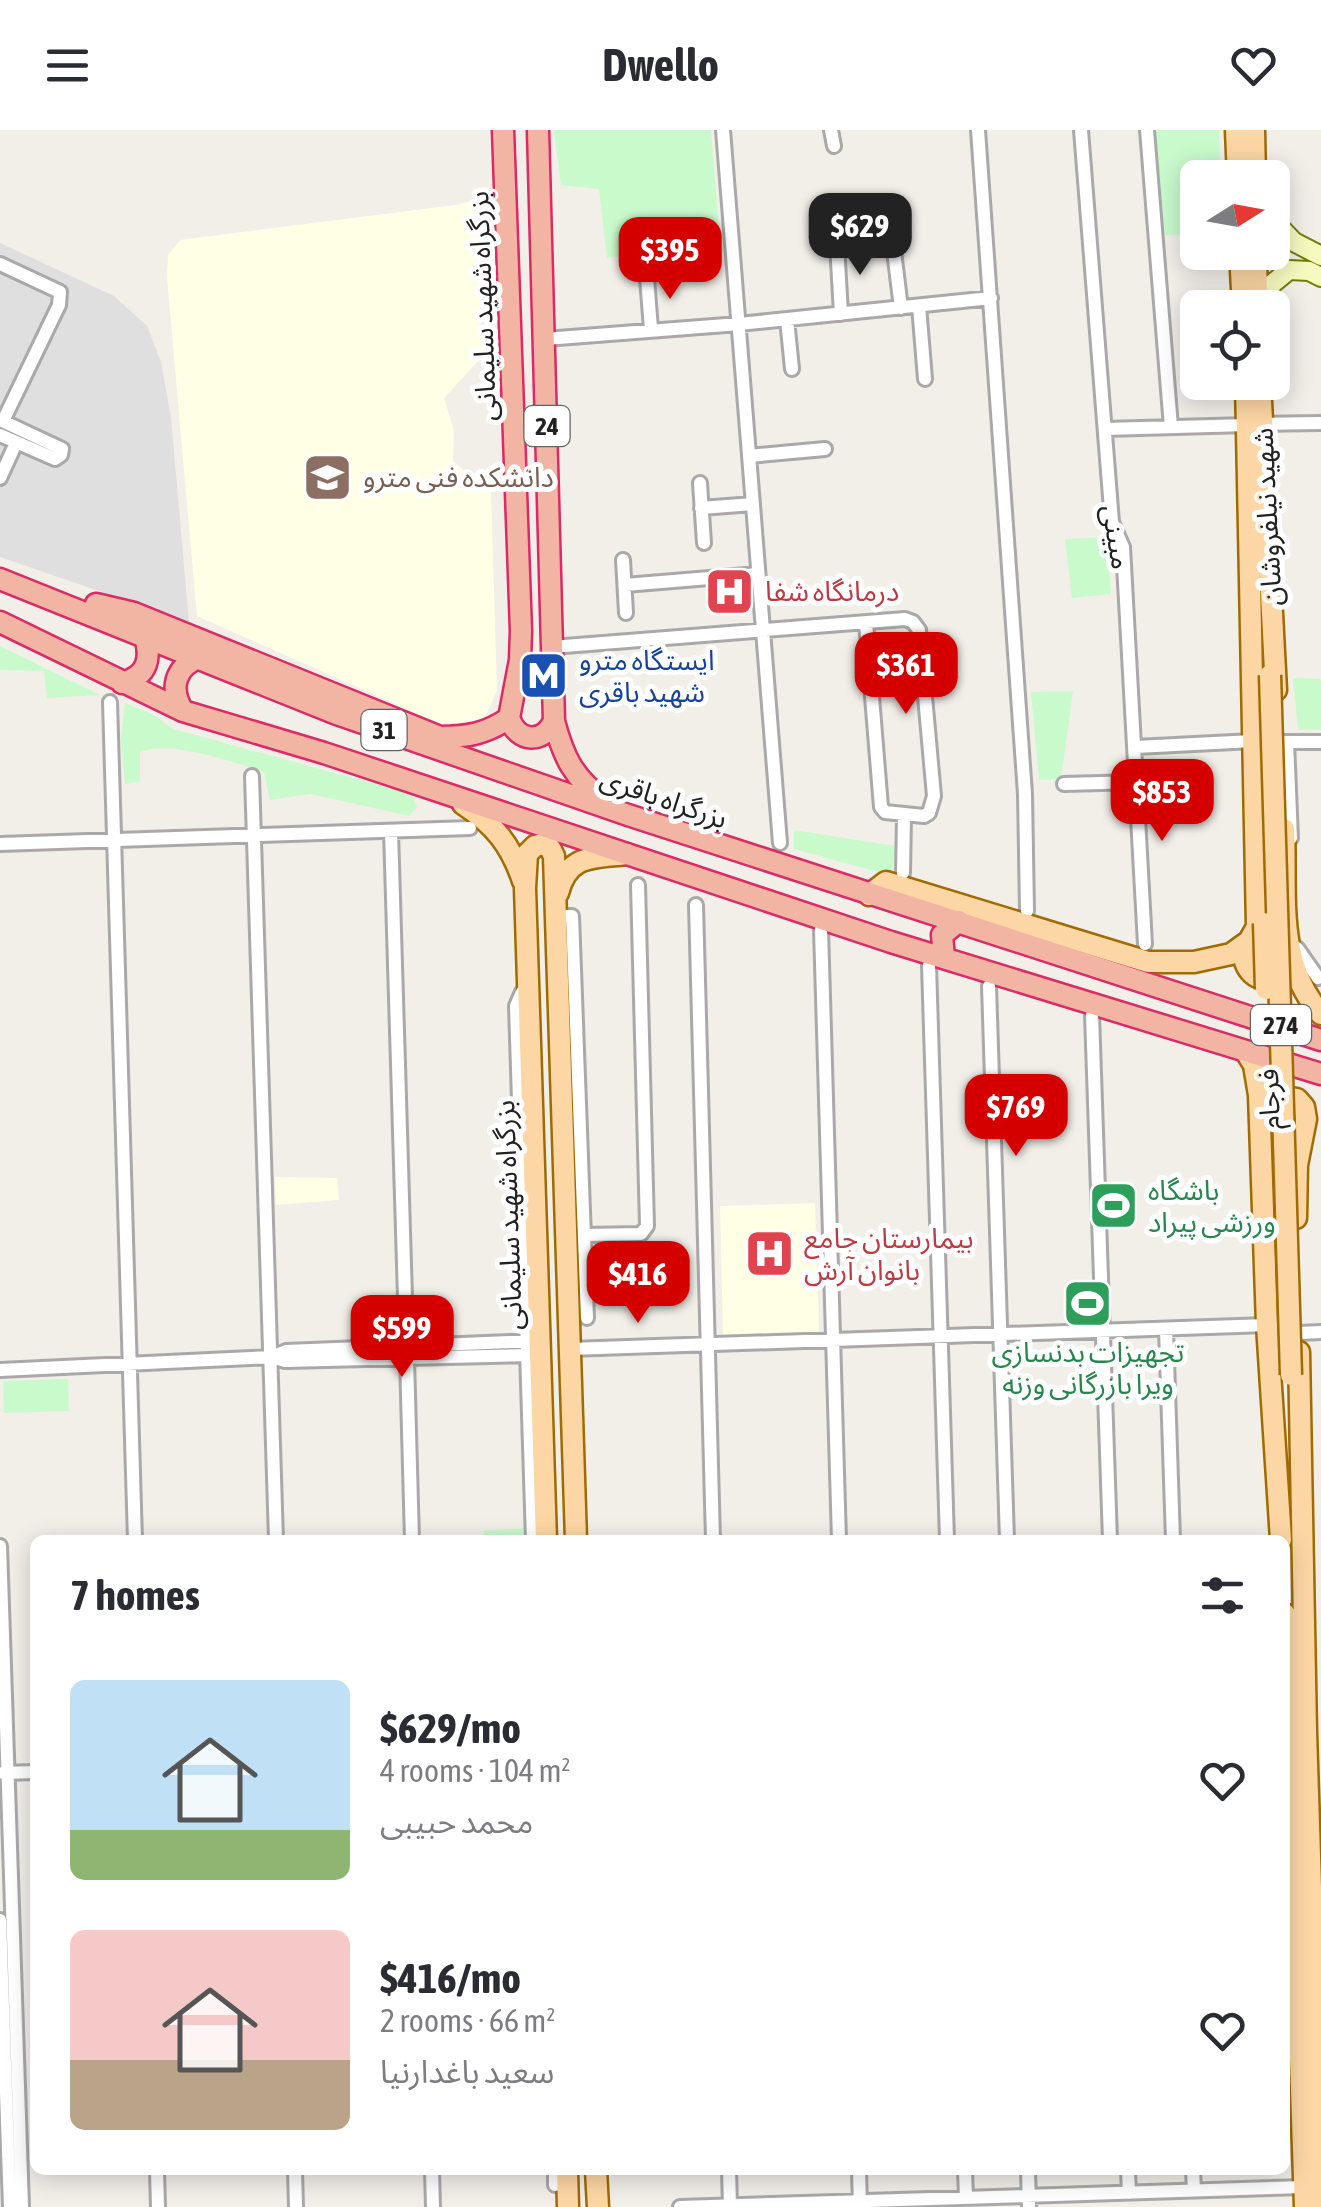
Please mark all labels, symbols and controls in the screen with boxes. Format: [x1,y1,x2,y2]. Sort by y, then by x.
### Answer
icon: menu [40,38,95,93]
icon: heart [1226,38,1281,93]
text: Dwello [602,39,719,91]
north arrow [1180,160,1290,270]
map controls [1180,160,1290,400]
street label: بزرگراه شهید سلیمانی [462,190,503,422]
pin: $629 [801,193,919,278]
text: $629 [831,207,889,244]
pin: $395 [611,217,729,302]
text: $395 [641,231,699,268]
button: locate [1180,290,1290,400]
road number: 24 [524,406,570,446]
street label: شهید نیلفروشان [1246,427,1289,607]
school or university icon: دانشکده فنی مترو [302,451,354,503]
place label: دانشکده فنی مترو [363,461,554,494]
street label: مبینی [1095,502,1138,572]
hospital icon: درمانگاه شفا [704,565,756,617]
place label: درمانگاه شفا [765,575,899,608]
pin: $361 [847,632,965,717]
place label: ایستگاه مترو شهید باقری [579,644,715,709]
text: $361 [877,646,935,683]
metro station icon: ایستگاه مترو شهید باقری [518,650,570,702]
road number: 31 [362,710,406,750]
pin: $853 [1103,759,1221,844]
street label: بزرگراه باقری [596,761,732,836]
text: $853 [1133,773,1191,810]
road number: 274 [1251,1005,1311,1045]
street label: فرجام [1252,1068,1291,1130]
pin: $769 [957,1074,1075,1159]
text: $769 [987,1088,1045,1125]
street label: بزرگراه شهید سلیمانی [488,1099,529,1331]
place label: باشگاه ورزشی پیراد [1148,1174,1276,1240]
sports icon: باشگاه ورزشی پیراد [1087,1180,1139,1232]
place label: بیمارستان جامع بانوان آرش [804,1222,974,1287]
hospital icon: بیمارستان جامع بانوان آرش [743,1228,795,1280]
pin: $416 [579,1241,697,1326]
text: $416 [609,1255,667,1292]
sports icon: تجهیزات بدنسازی ویرا بازرگانی وزنه [1062,1278,1114,1330]
pin: $599 [343,1295,461,1380]
text: $599 [373,1309,431,1346]
place label: تجهیزات بدنسازی ویرا بازرگانی وزنه [991,1336,1185,1401]
icon: filters [1195,1568,1250,1623]
text: 7 homes [70,1571,200,1619]
text: $629/mo [380,1704,521,1752]
icon: home [150,1720,270,1840]
text: 4 rooms · 104 m² [380,1752,570,1789]
icon: heart [1195,1753,1250,1808]
text: محمد حبیبی [380,1803,533,1840]
text: $416/mo [380,1954,521,2002]
icon: home [150,1970,270,2090]
text: 2 rooms · 66 m² [380,2002,555,2039]
icon: heart [1195,2003,1250,2058]
text: سعید باغدارنیا [380,2053,554,2090]

